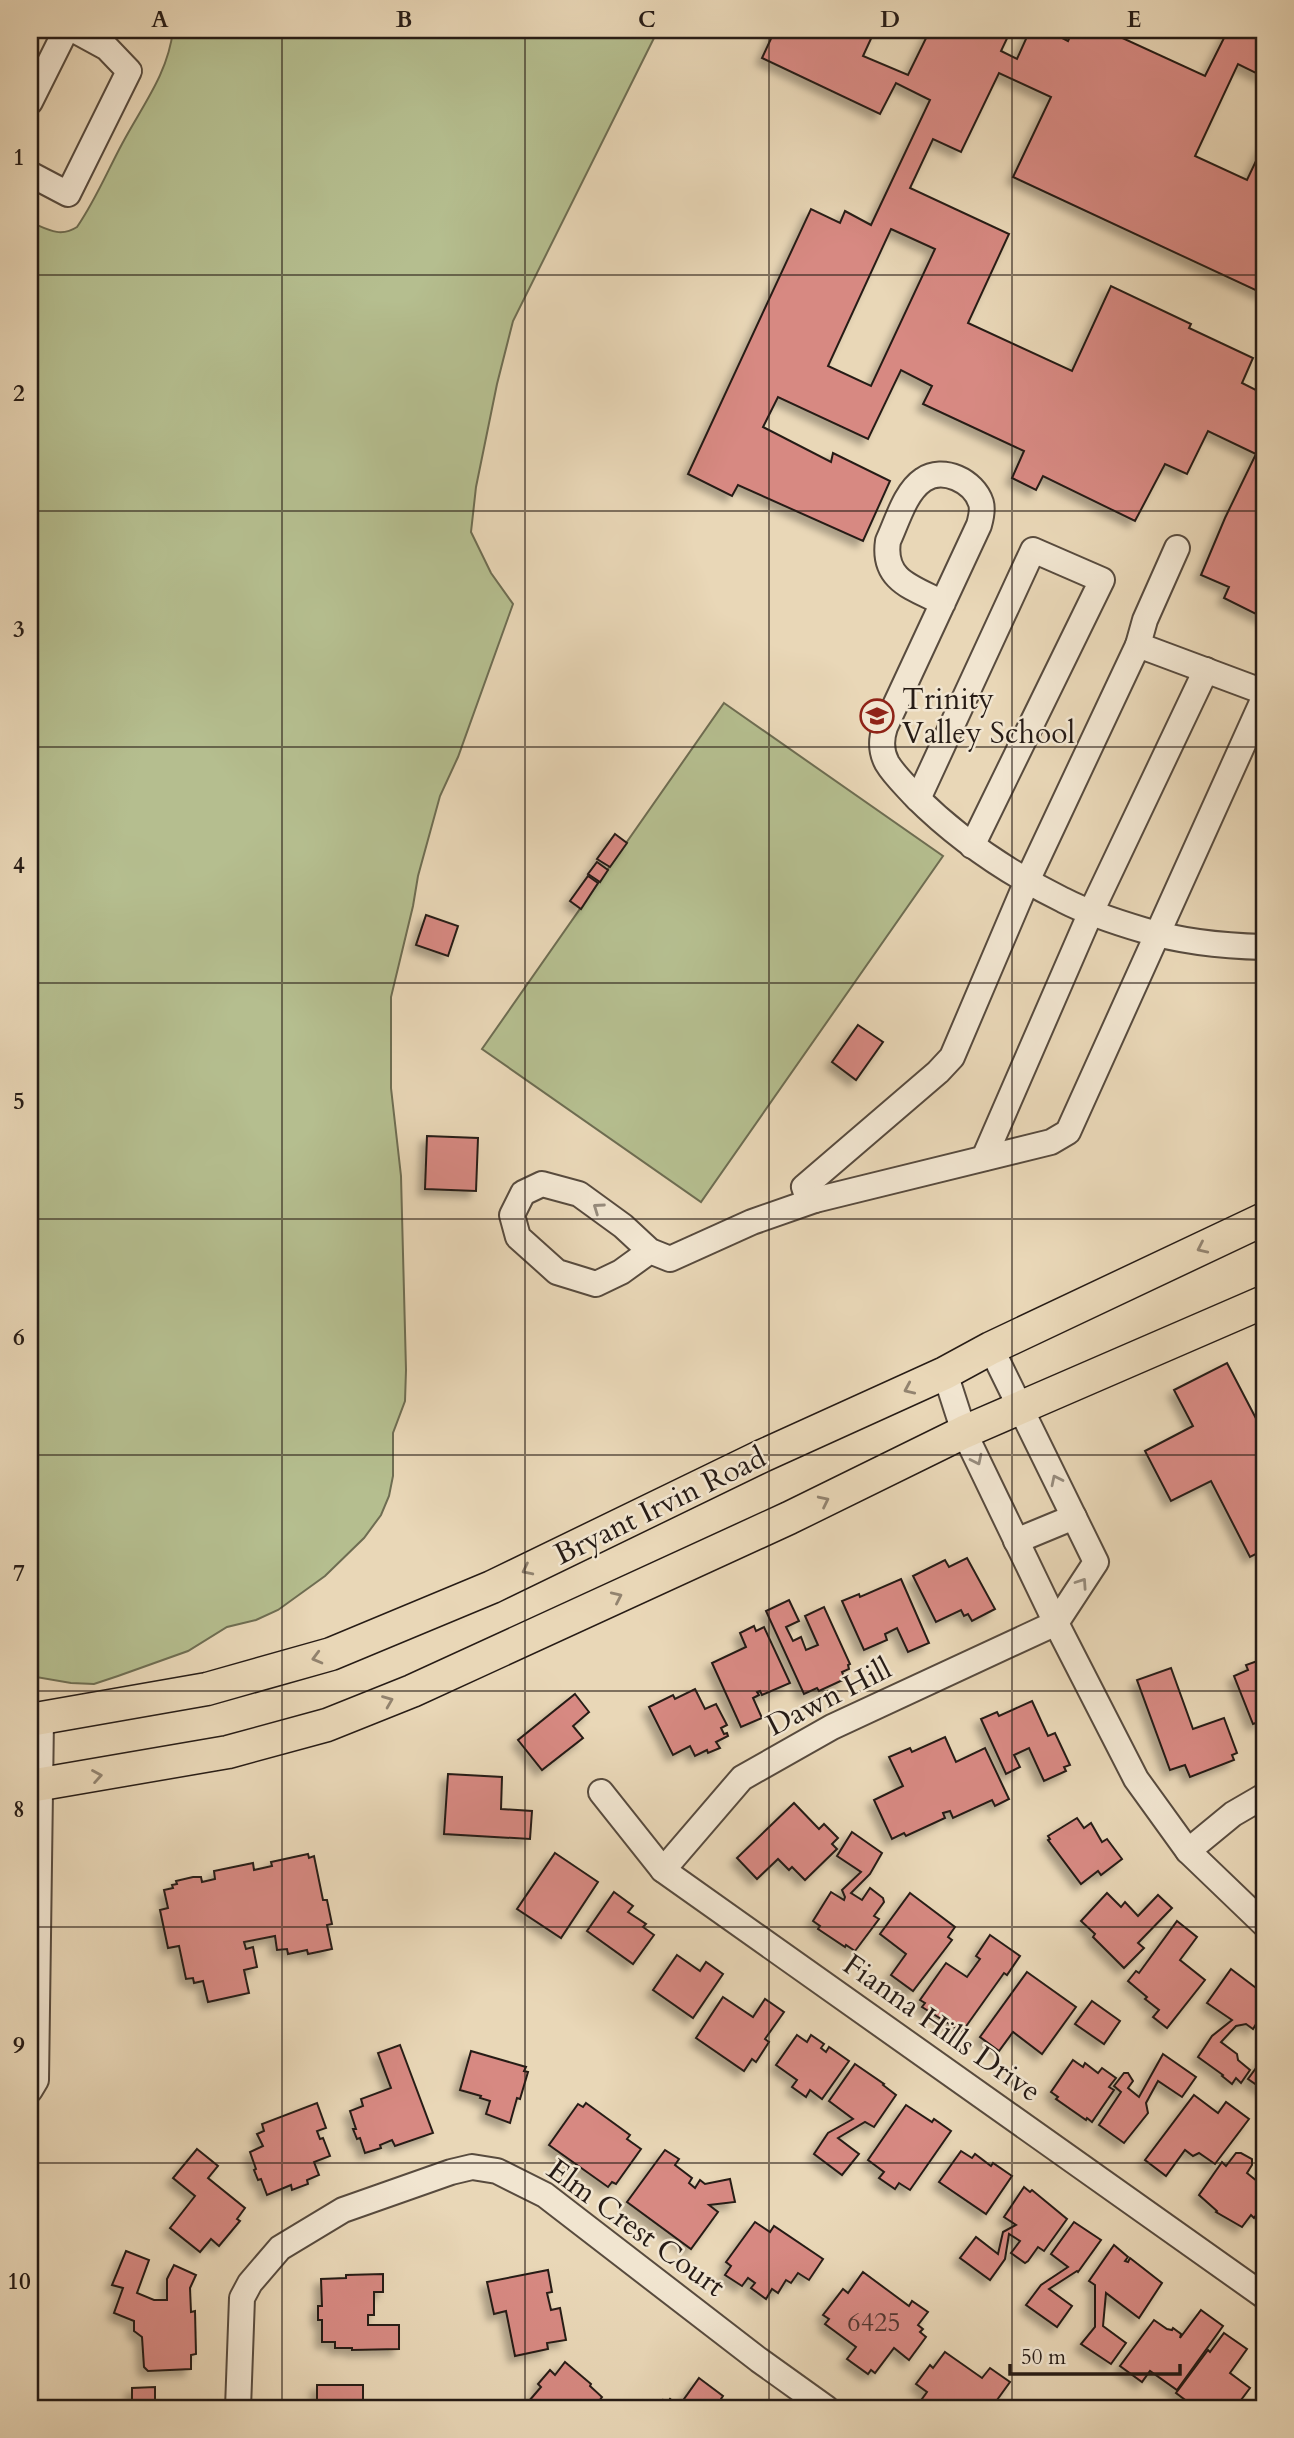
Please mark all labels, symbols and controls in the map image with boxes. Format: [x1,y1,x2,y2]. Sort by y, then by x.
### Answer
text: A [151,4,169,35]
text: B [396,4,412,35]
text: C [638,4,656,35]
text: D [880,4,900,35]
text: E [1127,4,1141,35]
text: 1 [13,142,25,173]
text: 2 [13,378,25,409]
text: 3 [13,614,25,645]
place label: Trinity Valley School [902,679,1075,754]
school or university icon: Trinity Valley School [858,697,896,735]
text: 4 [13,850,25,881]
text: 5 [13,1086,25,1117]
one-way arrow [593,1204,606,1216]
one-way arrow [1197,1239,1209,1253]
text: 6 [13,1322,25,1353]
one-way arrow [904,1381,916,1395]
street label: Bryant Irvin Road [547,1437,773,1575]
one-way arrow [969,1453,983,1465]
one-way arrow [1050,1475,1064,1487]
one-way arrow [817,1495,829,1509]
text: 7 [13,1558,25,1589]
one-way arrow [522,1562,534,1576]
one-way arrow [1074,1578,1086,1591]
one-way arrow [610,1591,622,1605]
street label: Dawn Hill [759,1648,899,1746]
one-way arrow [311,1649,323,1664]
one-way arrow [381,1695,393,1709]
one-way arrow [91,1769,103,1784]
text: 8 [13,1794,25,1825]
street label: Fianna Hills Drive [835,1944,1049,2112]
text: 9 [13,2030,25,2061]
street label: Elm Crest Court [539,2149,734,2307]
text: 10 [7,2266,31,2297]
house number: 6425 [847,2305,901,2340]
scale bar [1010,2333,1180,2377]
text: 50 m [1021,2343,1066,2372]

